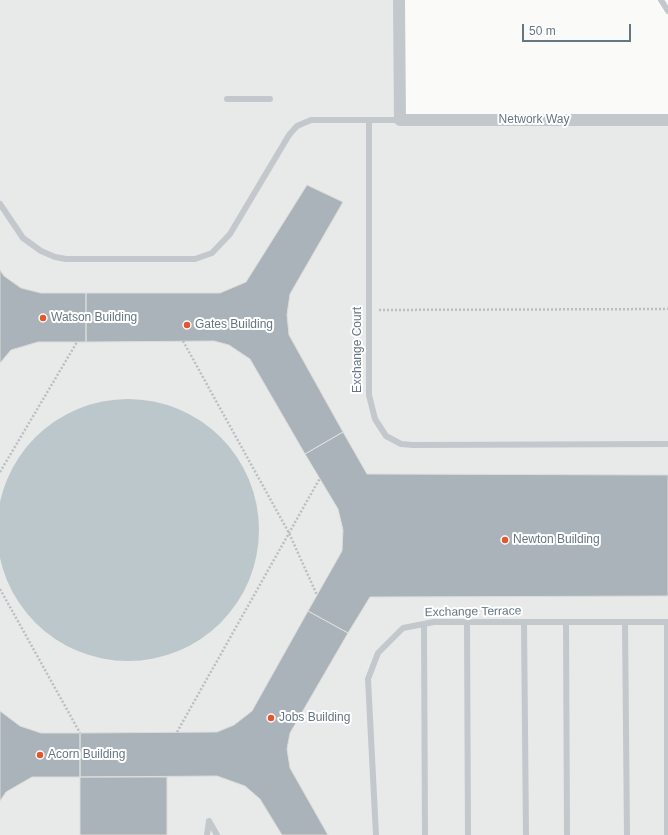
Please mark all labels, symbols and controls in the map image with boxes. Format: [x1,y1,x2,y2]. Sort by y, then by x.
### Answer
scale bar [524,16,633,42]
text: 50 m [529,24,556,38]
street label: Network Way [499,113,569,127]
street label: Exchange Court [351,307,365,393]
place label: Watson Building [51,311,137,325]
marker: Watson Building [38,313,48,323]
place label: Gates Building [195,318,273,332]
marker: Gates Building [182,320,192,330]
place label: Newton Building [513,533,600,547]
marker: Newton Building [500,535,510,545]
street label: Exchange Terrace [425,604,521,620]
place label: Jobs Building [279,711,350,725]
marker: Jobs Building [266,713,276,723]
place label: Acorn Building [48,748,125,762]
marker: Acorn Building [35,750,45,760]

